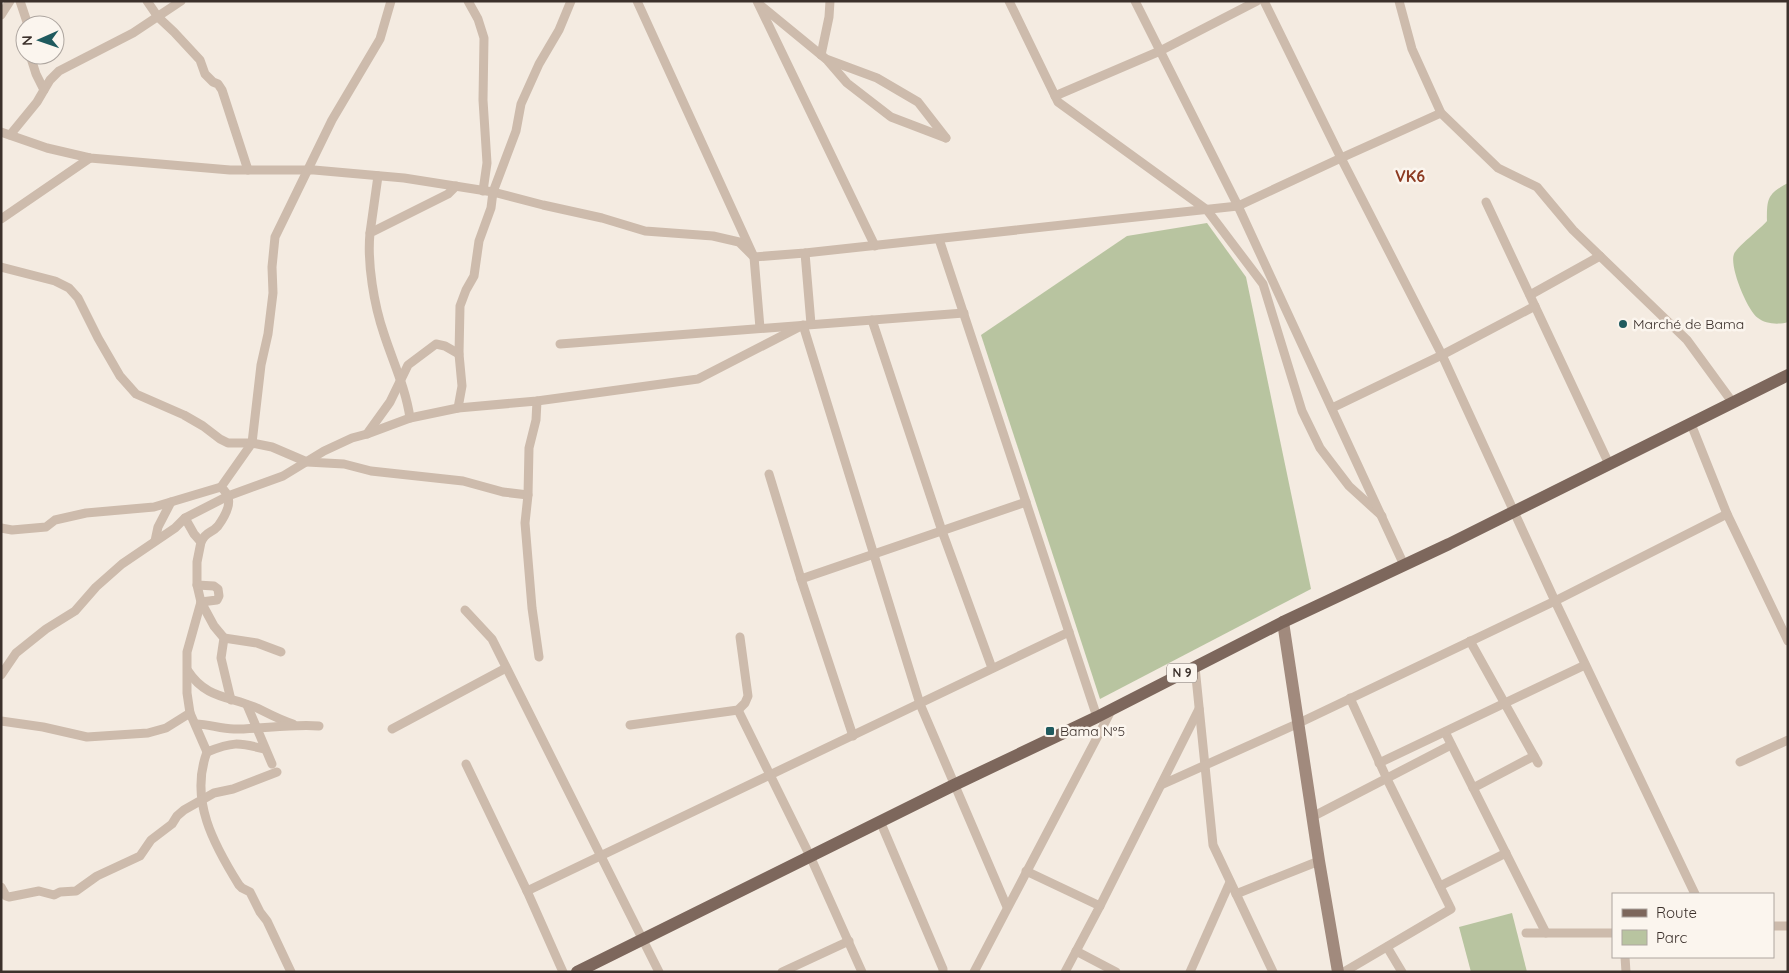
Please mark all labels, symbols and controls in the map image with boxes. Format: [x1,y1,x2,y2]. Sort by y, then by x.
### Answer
north arrow [15,15,65,65]
text: N [18,35,36,46]
district label: VK6 [1395,166,1425,186]
place label: Marché de Bama [1633,315,1744,333]
marker: Marché de Bama [1617,318,1629,330]
road number: N 9 [1167,664,1197,682]
place label: Bama N°5 [1060,722,1125,740]
marker: Bama N°5 [1044,725,1056,737]
legend [1612,893,1774,958]
text: Route [1656,903,1697,922]
text: Parc [1656,928,1687,947]

